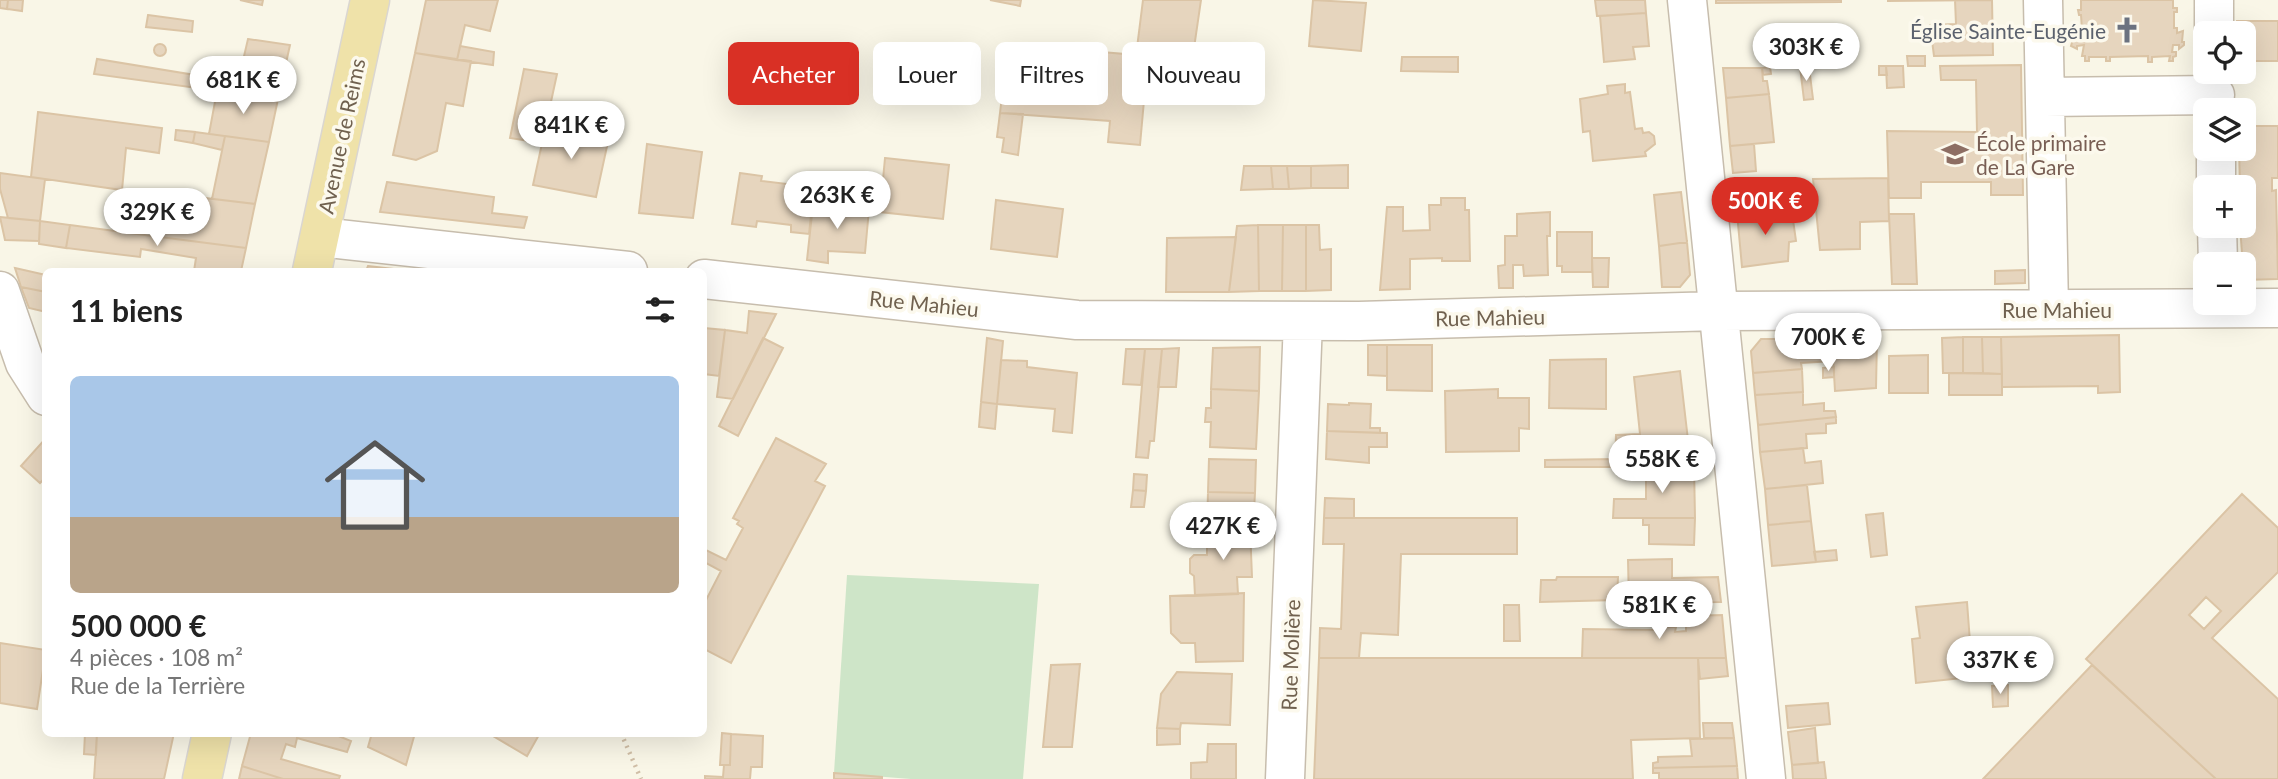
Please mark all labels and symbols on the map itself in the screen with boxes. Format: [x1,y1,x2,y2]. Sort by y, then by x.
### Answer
church icon: Église Sainte-Eugénie [2112,15,2142,45]
place label: Église Sainte-Eugénie [1910,18,2106,43]
pin: 303K € [1749,24,1863,83]
street label: Avenue de Reims [312,56,370,216]
pin: 681K € [186,57,300,116]
pin: 841K € [514,102,628,161]
place label: École primaire de La Gare [1976,130,2106,179]
school or university icon: École primaire de La Gare [1940,139,1970,169]
pin: 263K € [780,172,894,231]
pin: 500K € [1708,177,1822,237]
pin: 329K € [100,188,214,248]
street label: Rue Mahieu [868,285,980,321]
street label: Rue Mahieu [2002,297,2112,322]
street label: Rue Mahieu [1435,304,1545,330]
pin: 700K € [1771,314,1885,373]
pin: 558K € [1605,435,1719,495]
pin: 427K € [1166,503,1280,562]
pin: 581K € [1602,582,1716,641]
street label: Rue Molière [1276,599,1304,711]
pin: 337K € [1943,636,2057,696]

